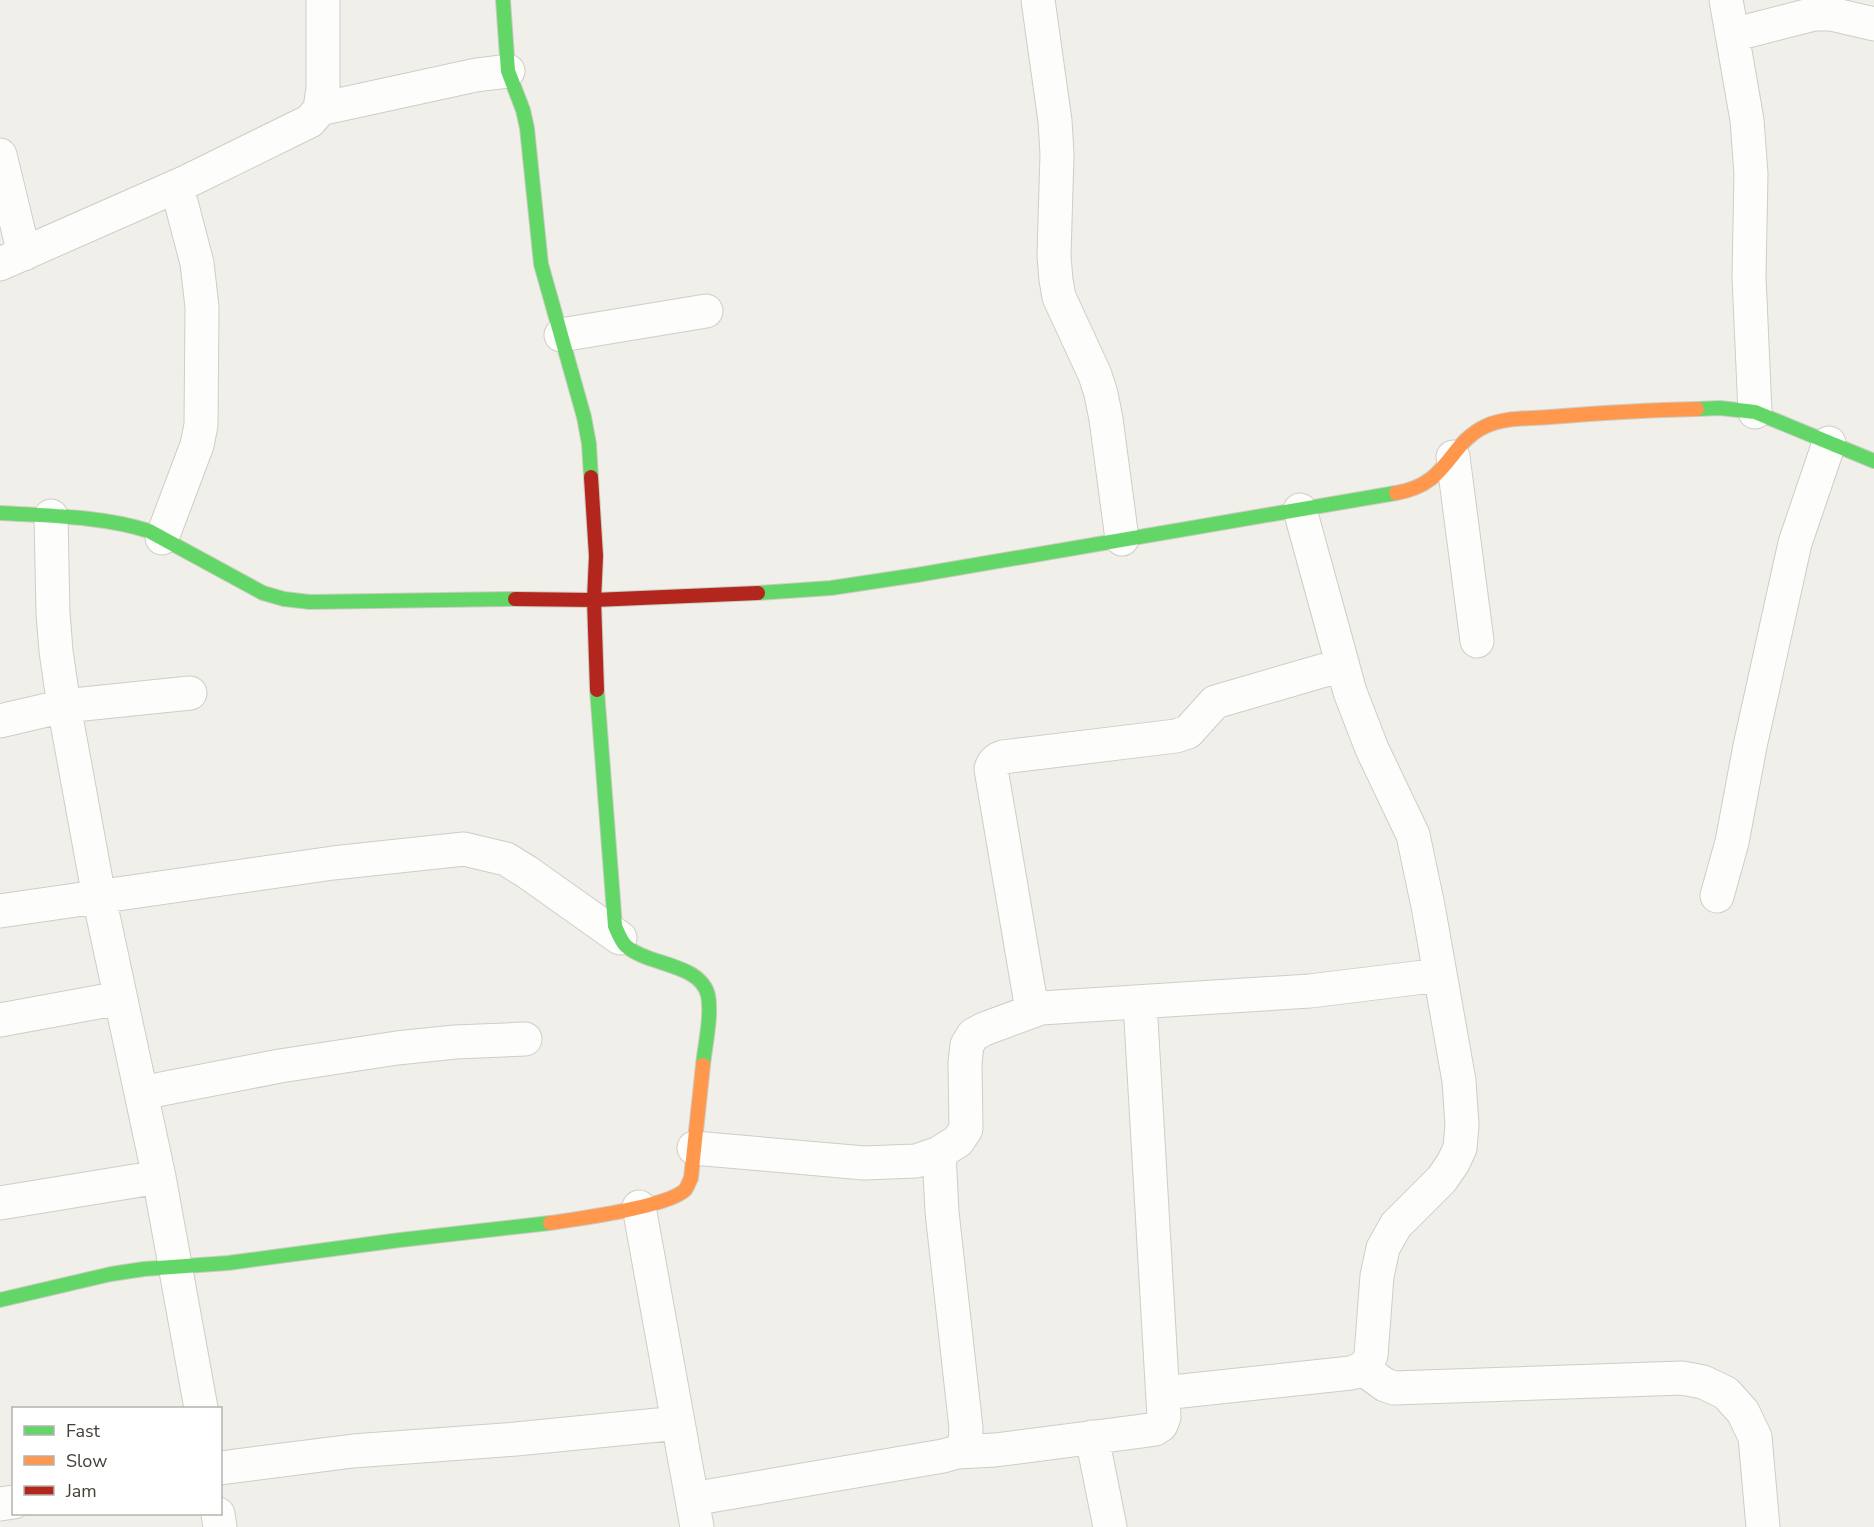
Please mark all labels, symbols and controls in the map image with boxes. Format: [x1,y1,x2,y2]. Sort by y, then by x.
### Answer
legend [12,1407,222,1515]
text: Fast [66,1419,101,1443]
text: Slow [66,1449,107,1473]
text: Jam [65,1479,97,1503]

